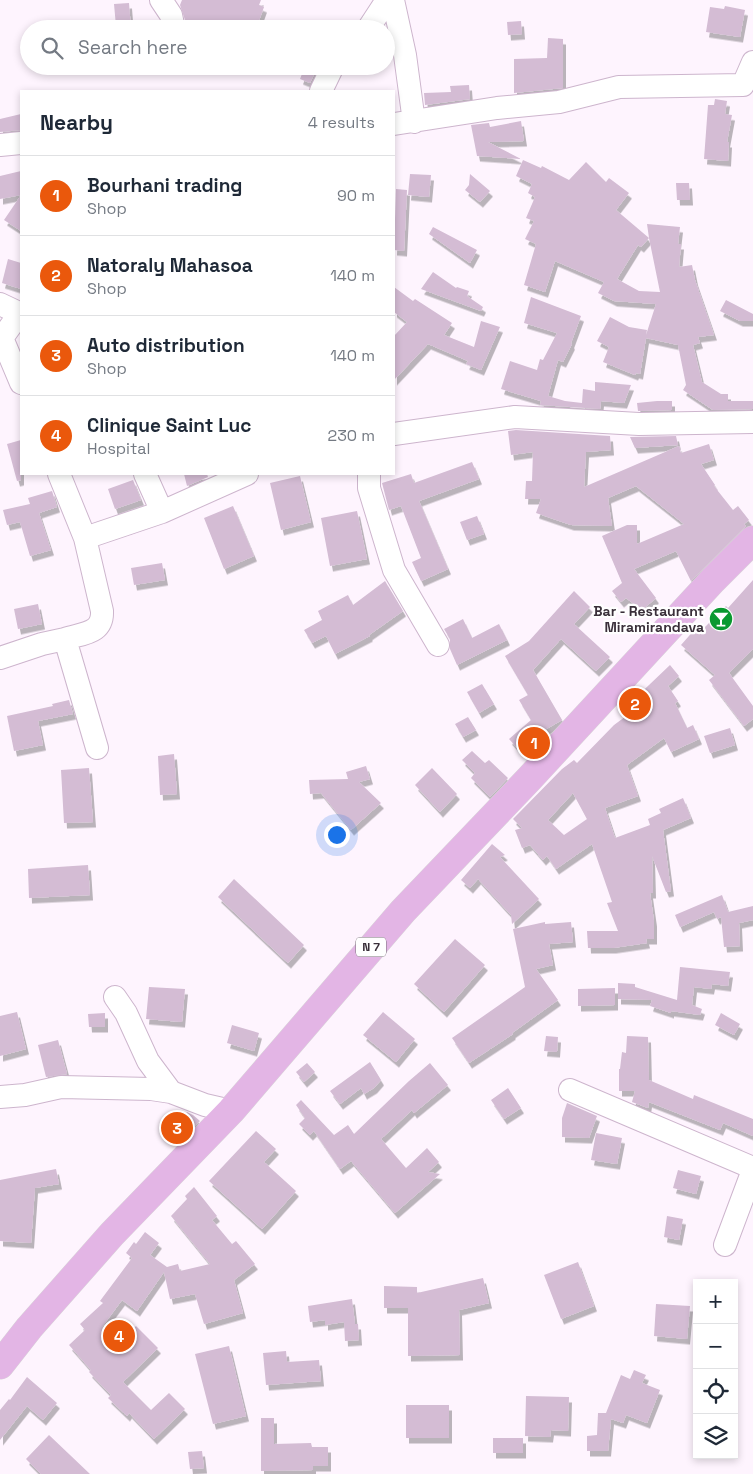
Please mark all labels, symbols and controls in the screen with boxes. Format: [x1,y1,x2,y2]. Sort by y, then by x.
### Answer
search box [20,20,395,75]
icon: search [38,34,66,62]
text: Search here [78,35,188,60]
text: Nearby [40,109,113,136]
text: 4 results [308,112,375,133]
text: Bourhani trading [87,173,243,198]
text: 1 [52,185,60,206]
text: 90 m [337,185,375,206]
text: Shop [87,198,127,219]
text: Natoraly Mahasoa [87,253,253,278]
text: 2 [51,265,61,286]
text: 140 m [330,265,375,286]
text: Shop [87,278,127,299]
text: Auto distribution [87,333,245,358]
text: 3 [51,345,61,366]
text: 140 m [330,345,375,366]
text: Shop [87,358,127,379]
text: Clinique Saint Luc [87,413,251,438]
text: 4 [51,425,61,446]
text: 230 m [328,425,375,446]
text: Hospital [87,438,150,459]
place label: Bar - Restaurant Miramirandava [593,602,704,636]
bar icon: Bar - Restaurant Miramirandava [708,606,734,632]
pin: 2 [619,685,651,723]
pin: 1 [518,724,550,762]
your location [324,822,350,848]
road number: N 7 [356,938,386,956]
pin: 3 [161,1109,193,1147]
map controls [693,1279,738,1459]
button: + [693,1279,738,1324]
pin: 4 [103,1317,135,1355]
button: − [693,1324,738,1369]
button: locate [693,1369,738,1414]
button: layers [693,1414,738,1459]

